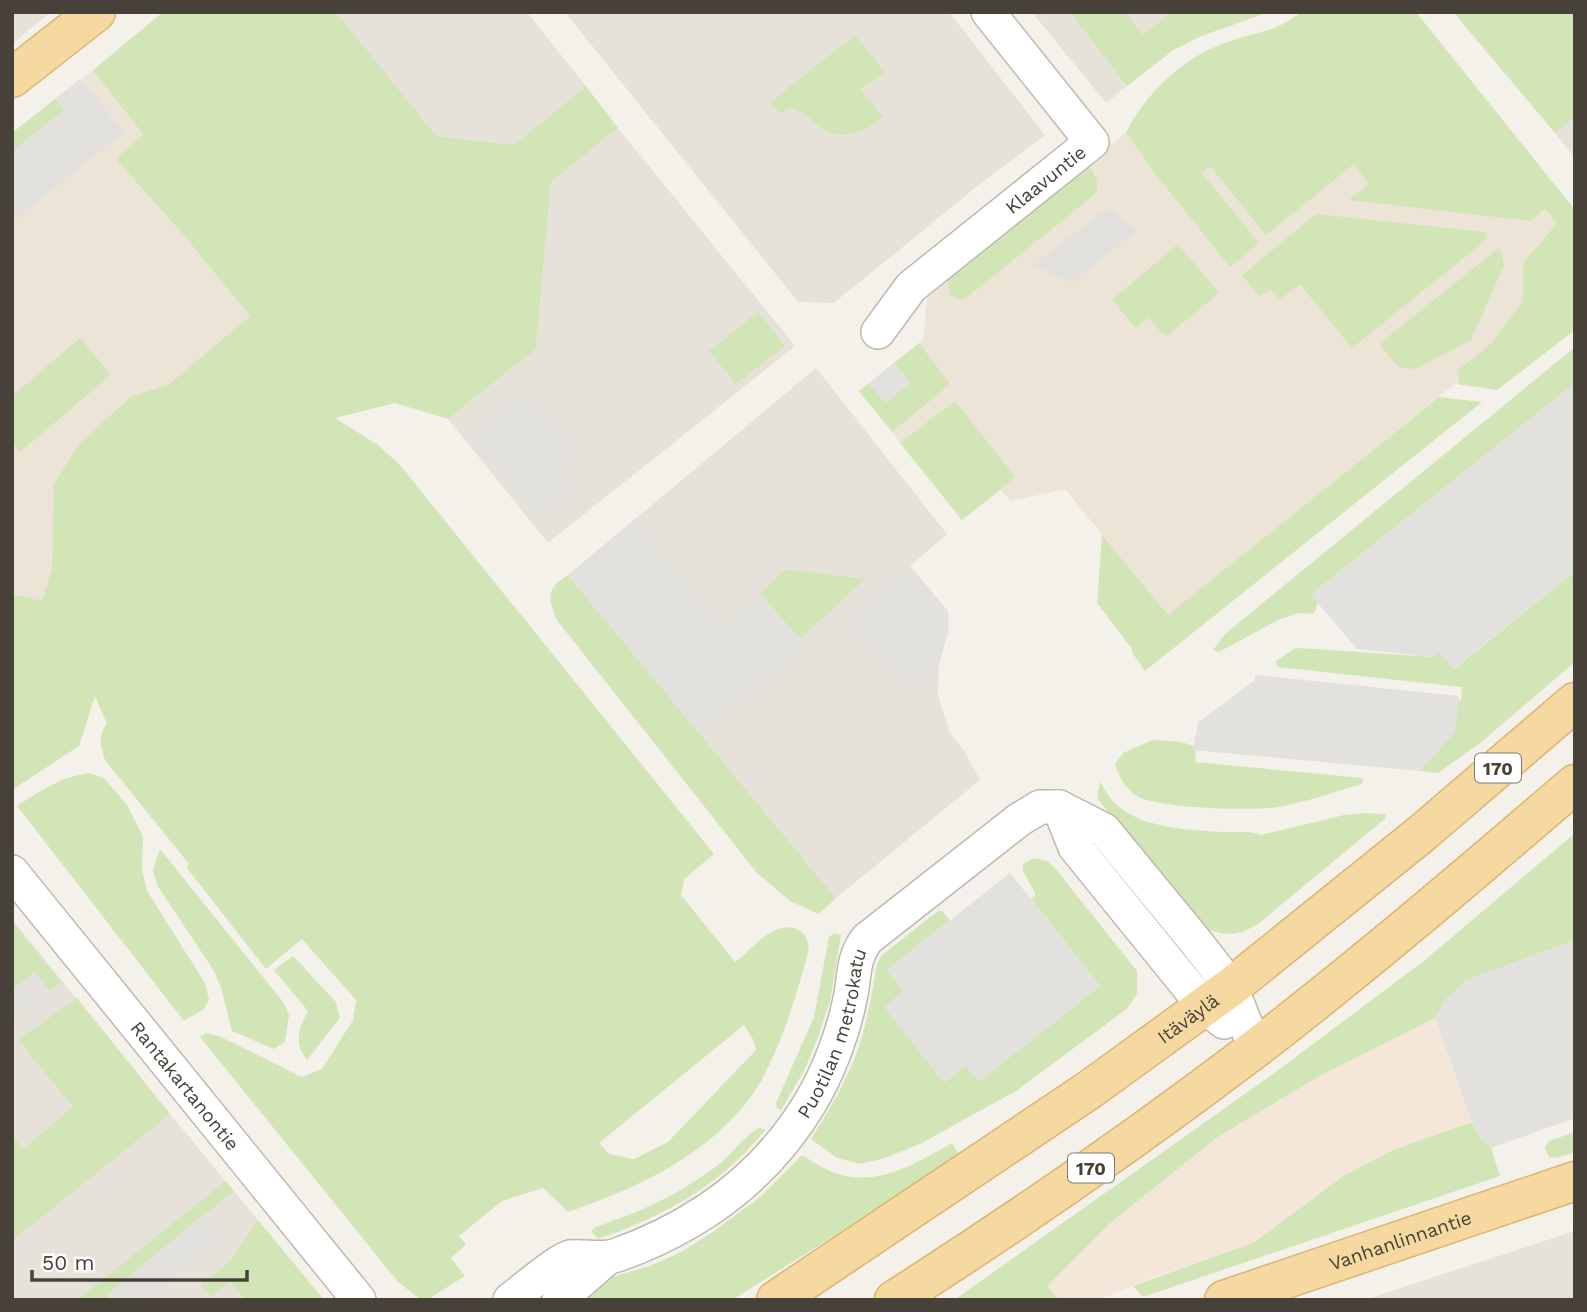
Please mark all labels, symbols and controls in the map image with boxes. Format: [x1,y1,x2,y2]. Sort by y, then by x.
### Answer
street label: Klaavuntie [1000,140,1090,219]
road number: 170 [1475,754,1521,782]
street label: Puotilan metrokatu [792,945,871,1122]
street label: Itäväylä [1153,988,1223,1048]
street label: Rantakartanontie [126,1016,244,1155]
road number: 170 [1068,1154,1114,1182]
street label: Vanhanlinnantie [1326,1205,1474,1275]
scale bar [32,1238,247,1282]
text: 50 m [42,1250,94,1275]

